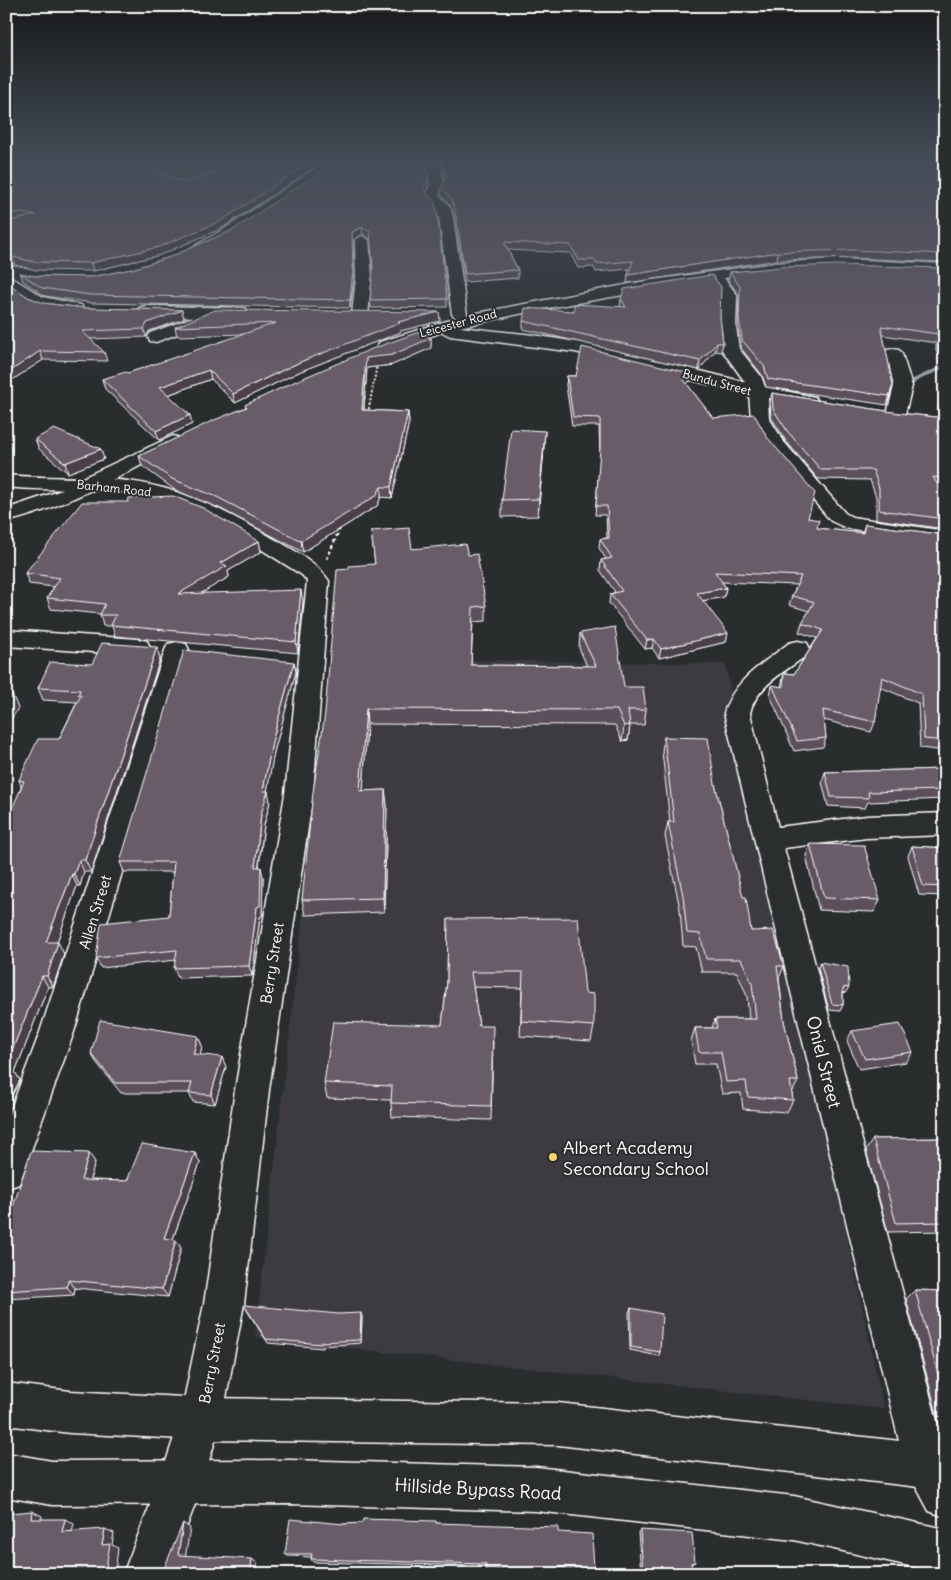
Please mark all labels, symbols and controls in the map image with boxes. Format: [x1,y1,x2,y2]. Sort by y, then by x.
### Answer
street label: Leicester Road [418,305,498,341]
street label: Bundu Street [681,366,753,398]
street label: Barham Road [76,477,152,499]
street label: Allen Street [75,873,115,951]
street label: Berry Street [256,921,288,1005]
street label: Oniel Street [801,1013,847,1111]
place label: Albert Academy Secondary School [563,1136,709,1180]
marker: Albert Academy Secondary School [547,1151,559,1163]
street label: Berry Street [195,1321,229,1405]
street label: Hillside Bypass Road [394,1473,562,1505]

